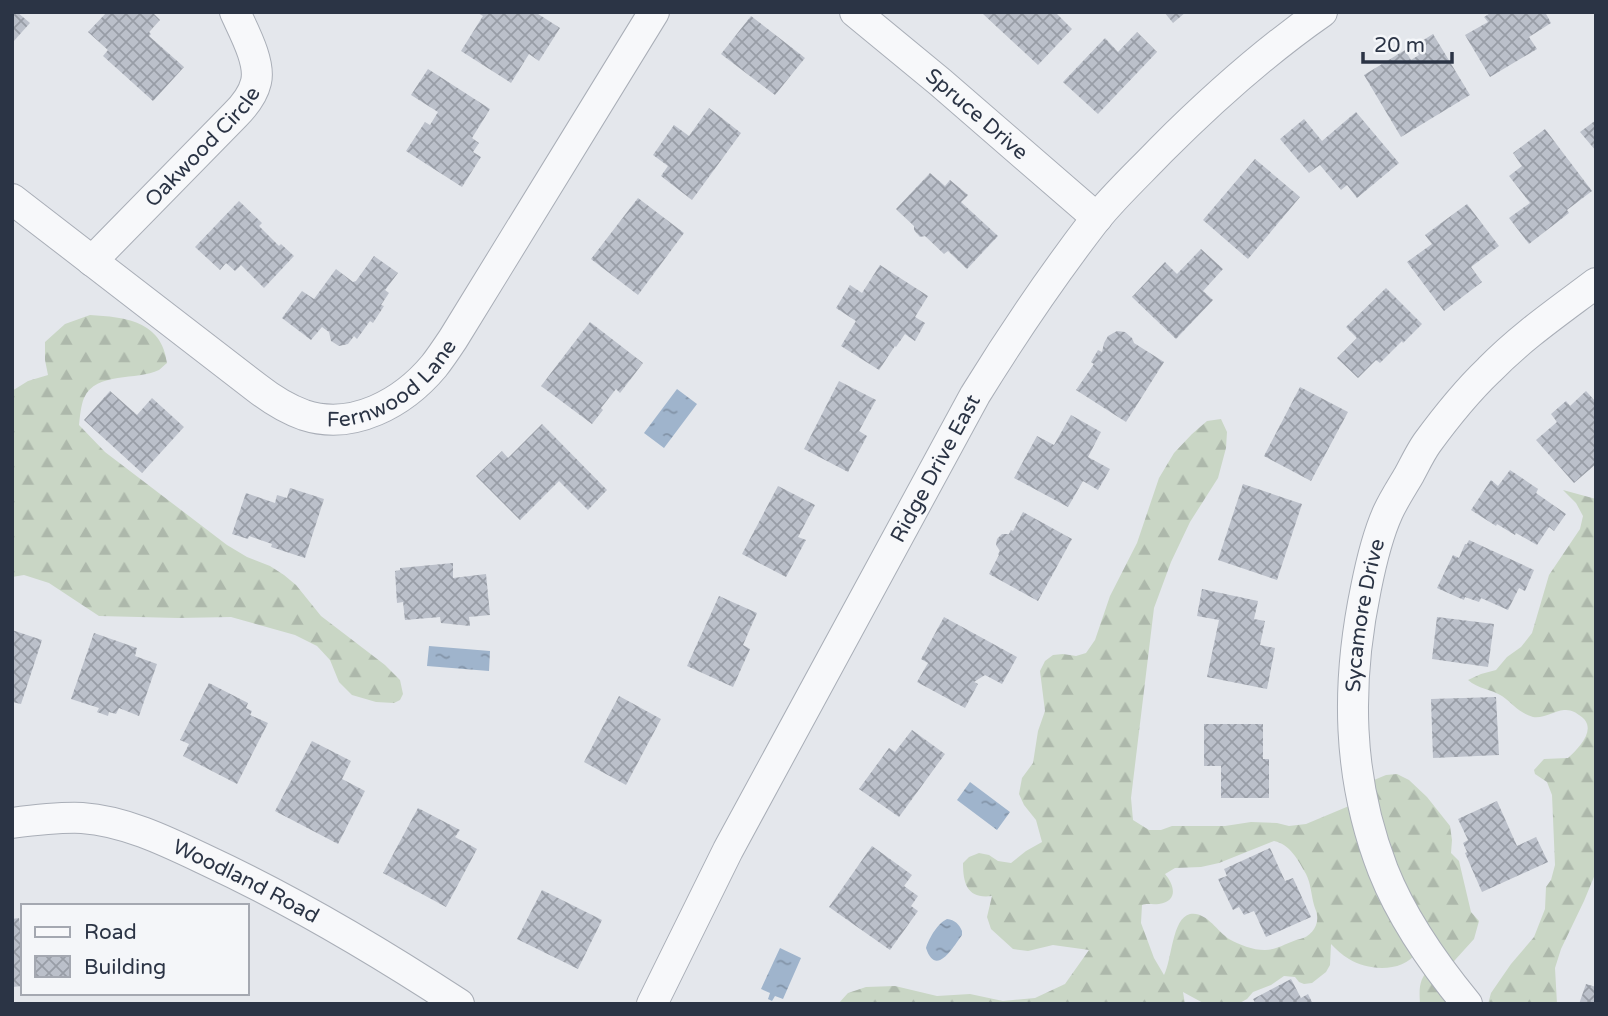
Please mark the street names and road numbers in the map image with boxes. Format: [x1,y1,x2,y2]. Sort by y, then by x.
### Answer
street label: Spruce Drive [921,63,1033,165]
street label: Oakwood Circle [139,82,265,212]
street label: Fernwood Lane [327,335,462,432]
street label: Ridge Drive East [885,390,985,547]
street label: Sycamore Drive [1341,536,1390,693]
street label: Woodland Road [169,834,323,928]

